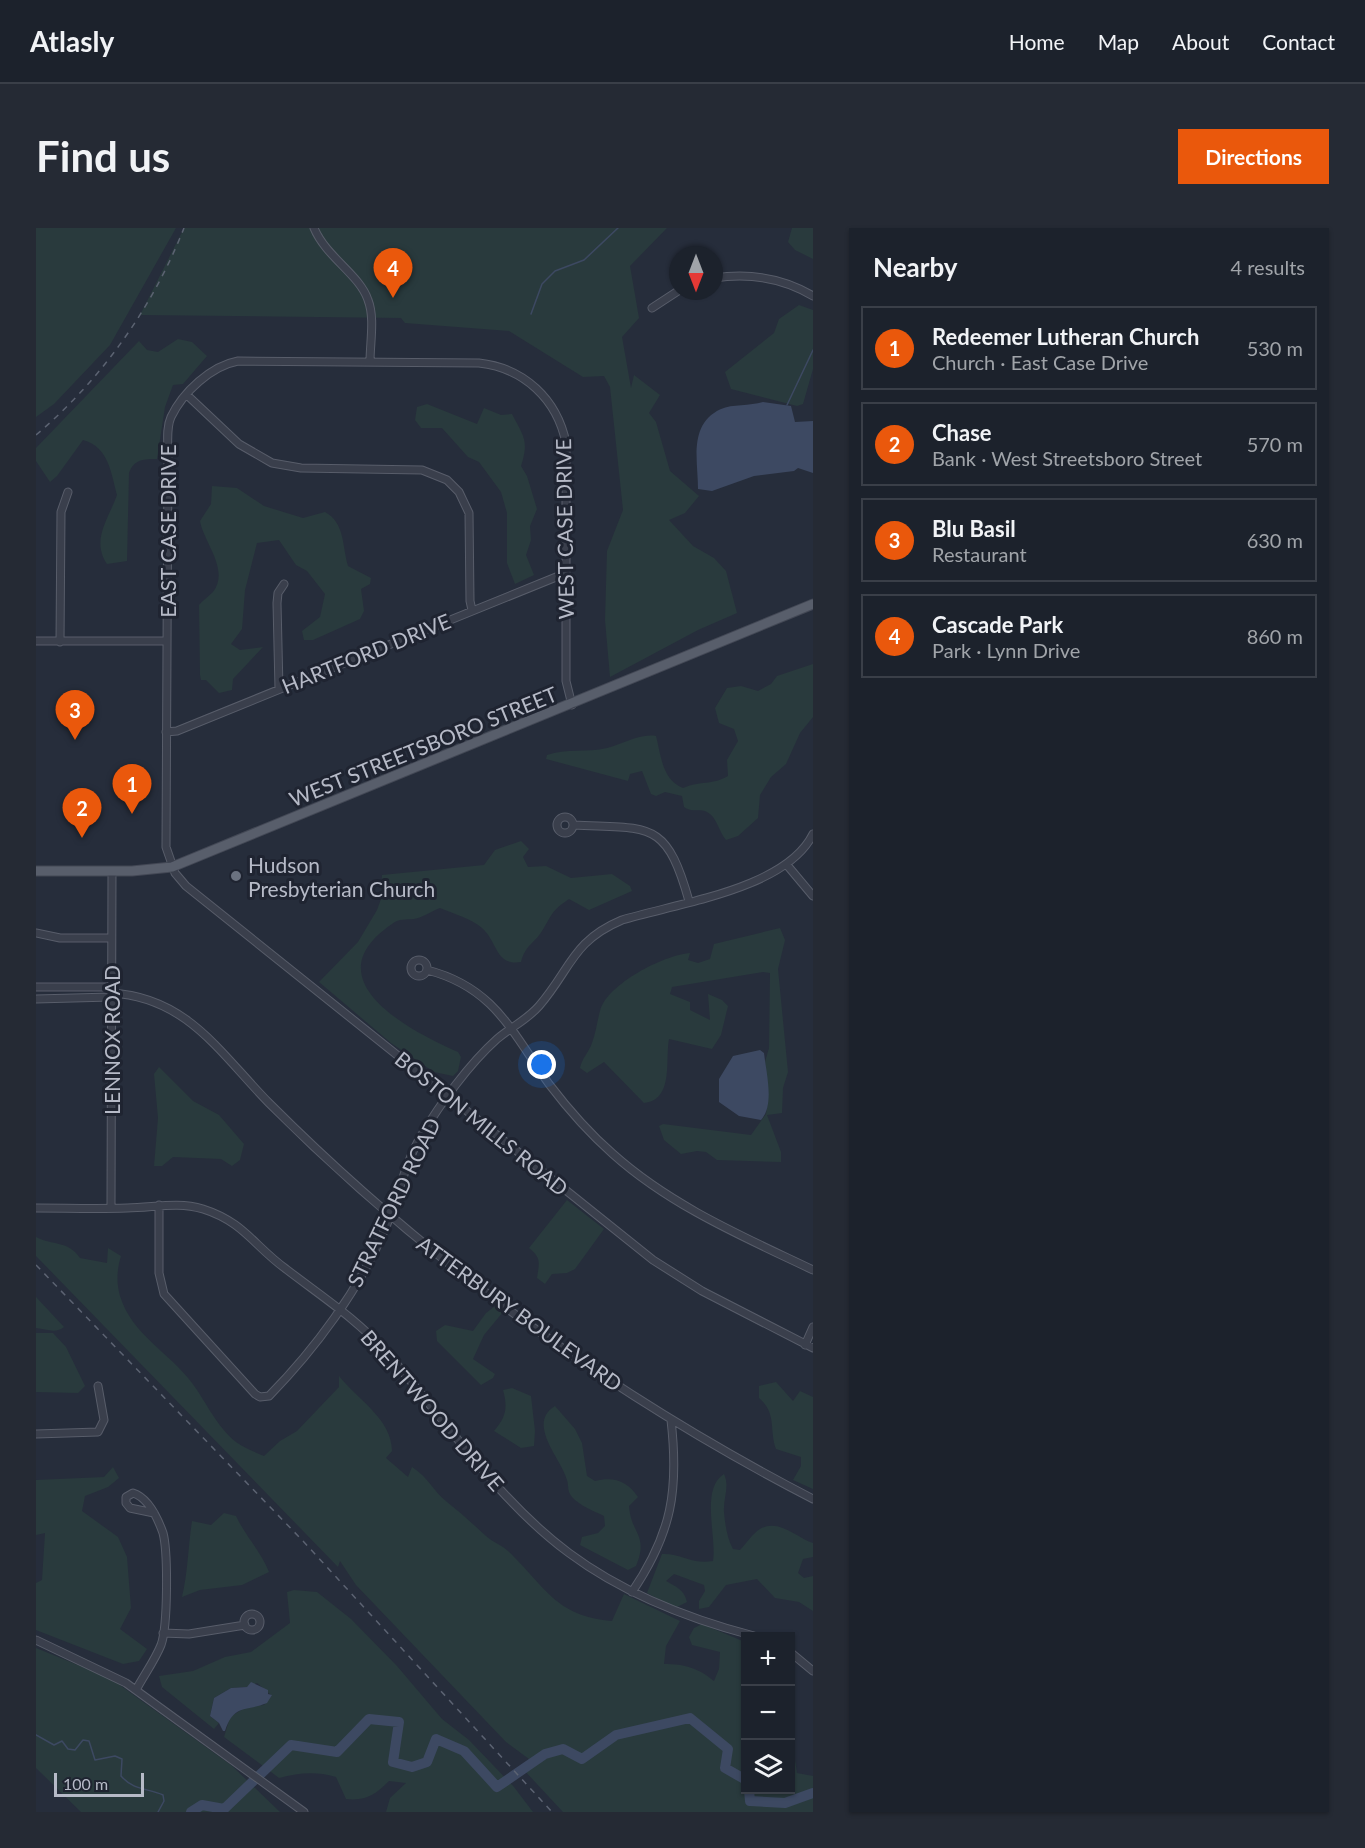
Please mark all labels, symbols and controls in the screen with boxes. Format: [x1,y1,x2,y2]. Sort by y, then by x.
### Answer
text: Atlasly [30,24,114,58]
text: Home [1009,29,1065,54]
text: Map [1098,29,1139,54]
text: About [1172,29,1229,54]
text: Contact [1262,29,1335,54]
button: Directions [1178,129,1329,184]
text: Find us [36,131,170,181]
north arrow [669,246,723,300]
pin: 4 [374,248,412,298]
text: Nearby [873,251,958,283]
text: 4 results [1230,255,1305,279]
text: Redeemer Lutheran Church [932,323,1199,350]
text: 1 [889,336,900,360]
text: 530 m [1247,336,1303,360]
text: Church · East Case Drive [932,350,1148,374]
text: Chase [932,419,992,446]
text: 2 [889,432,900,456]
text: 570 m [1247,432,1303,456]
street label: WEST CASE DRIVE [550,438,578,620]
street label: EAST CASE DRIVE [155,444,180,618]
text: Bank · West Streetsboro Street [932,446,1202,470]
text: Blu Basil [932,515,1016,542]
text: 3 [889,528,900,552]
text: 630 m [1247,528,1303,552]
text: Restaurant [932,542,1027,566]
street label: HARTFORD DRIVE [278,608,454,698]
text: Cascade Park [932,611,1063,638]
text: 4 [889,624,900,648]
text: 860 m [1247,624,1303,648]
text: Park · Lynn Drive [932,638,1080,662]
street label: WEST STREETSBORO STREET [285,681,561,811]
pin: 3 [56,690,94,740]
pin: 1 [112,764,152,814]
pin: 2 [62,788,102,838]
place label: Hudson Presbyterian Church [248,852,435,901]
marker: Hudson Presbyterian Church [229,869,243,883]
street label: LENNOX ROAD [99,965,124,1115]
street label: BOSTON MILLS ROAD [391,1046,573,1200]
your location [527,1050,556,1079]
street label: STRATFORD ROAD [341,1113,445,1291]
street label: ATTERBURY BOULEVARD [413,1230,627,1396]
street label: BRENTWOOD DRIVE [356,1324,510,1496]
map controls [741,1632,795,1794]
button: + [741,1632,795,1686]
button: − [741,1686,795,1740]
button: layers [741,1740,795,1794]
scale bar [54,1770,144,1798]
text: 100 m [63,1774,108,1793]

